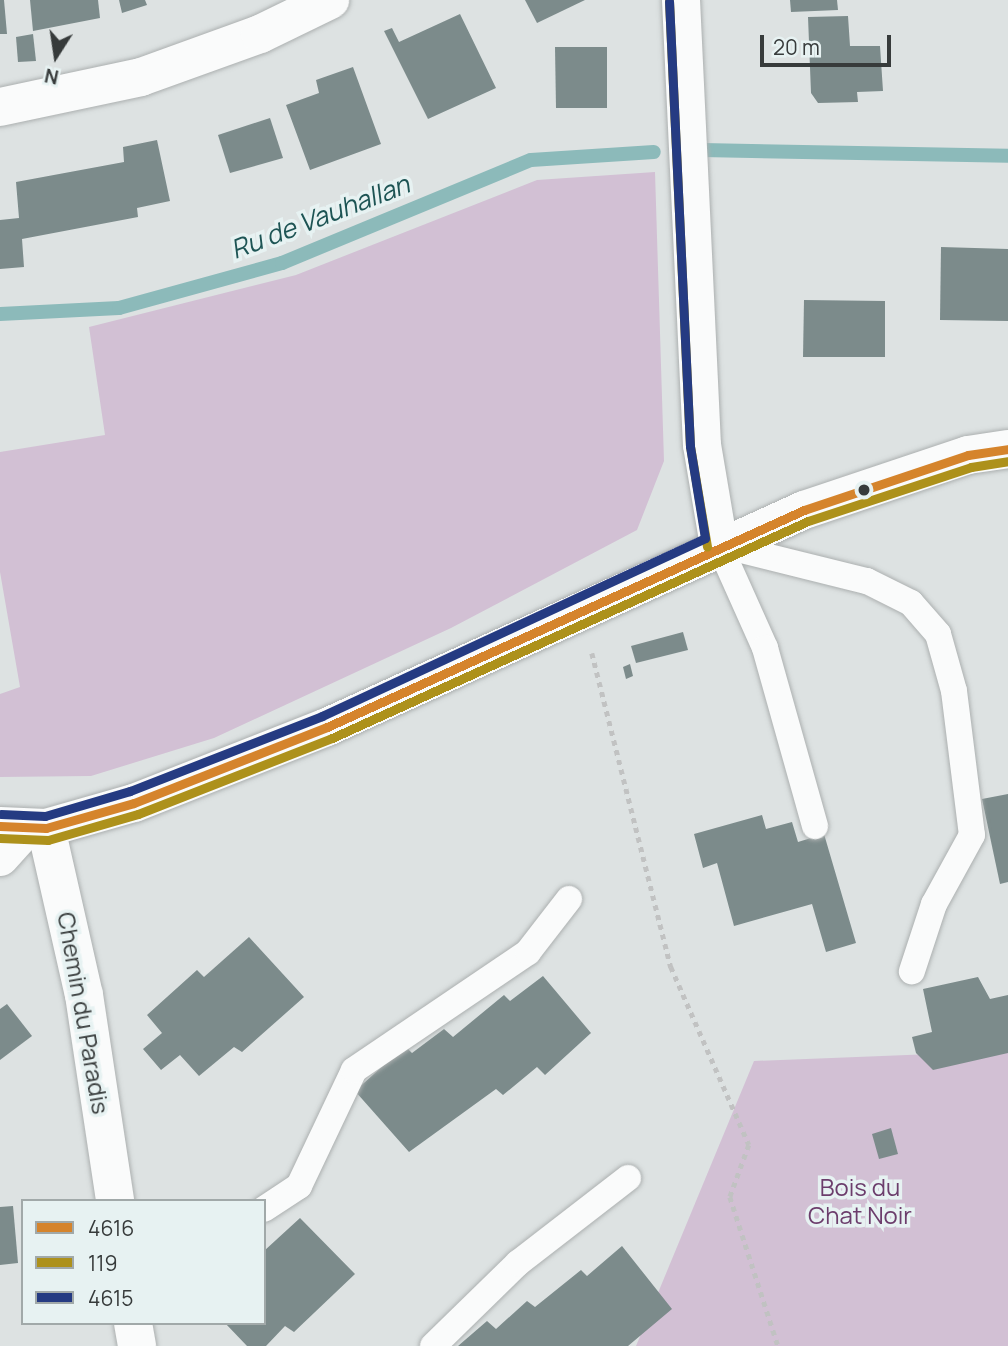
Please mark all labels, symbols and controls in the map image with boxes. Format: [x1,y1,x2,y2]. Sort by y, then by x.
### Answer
north arrow [21,21,91,91]
scale bar [763,21,894,65]
text: 20 m [773,33,820,61]
text: N [42,62,61,91]
water label: Ru de Vauhallan [226,169,414,265]
unlabelled marker [857,483,871,497]
street label: Chemin du Paradis [52,910,116,1116]
park label: Bois du Chat Noir [808,1173,912,1229]
legend [21,1199,266,1325]
text: 4616 [88,1214,134,1242]
text: 119 [88,1249,117,1277]
text: 4615 [88,1284,133,1312]

